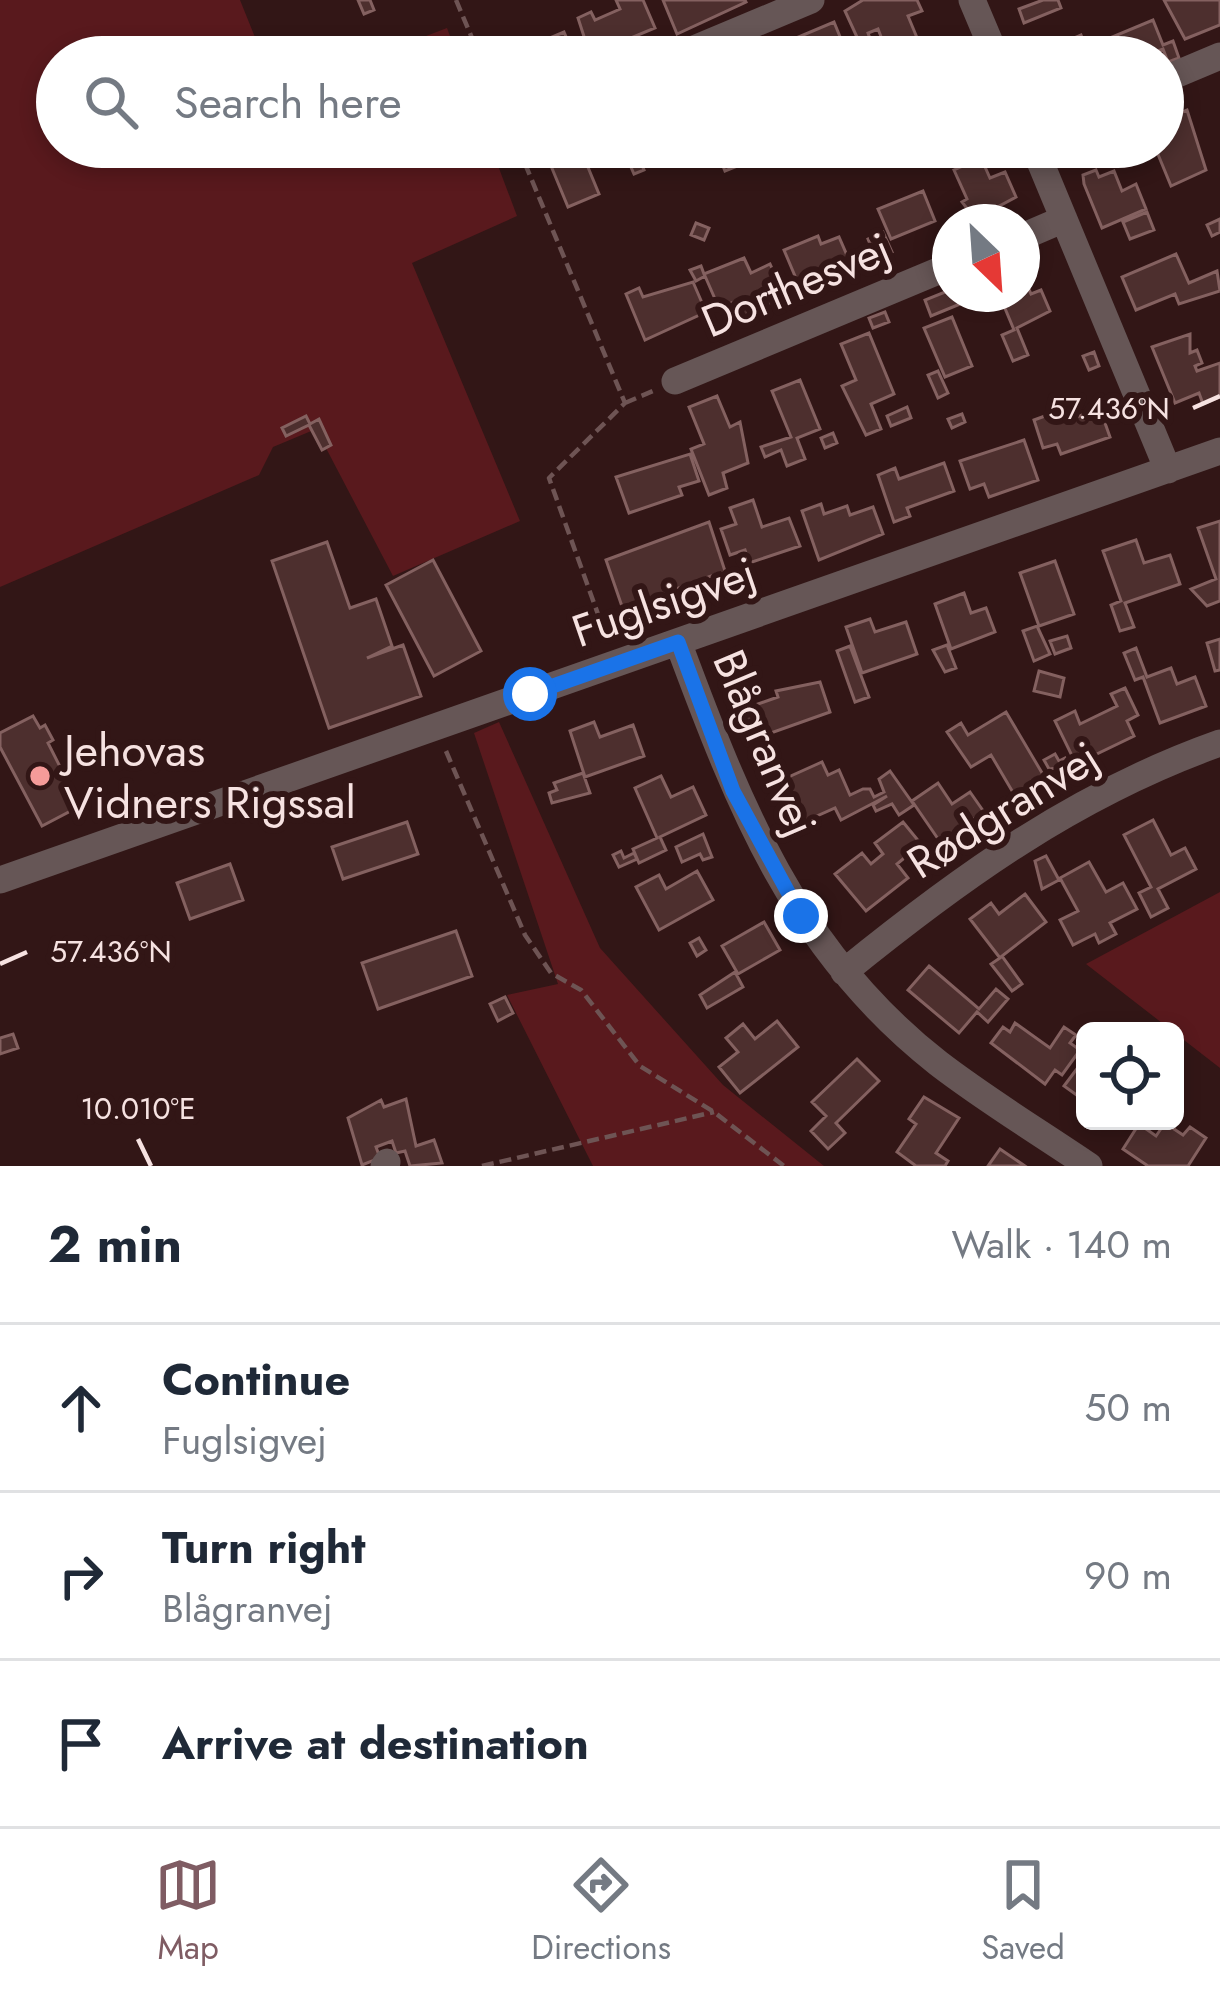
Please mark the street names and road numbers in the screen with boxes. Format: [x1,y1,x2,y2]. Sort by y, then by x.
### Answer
street label: Dorthesvej [691,216,901,354]
street label: Fuglsigvej [563,540,765,664]
street label: Blågranvej [697,640,833,846]
street label: Rødgranvej [895,725,1111,895]

